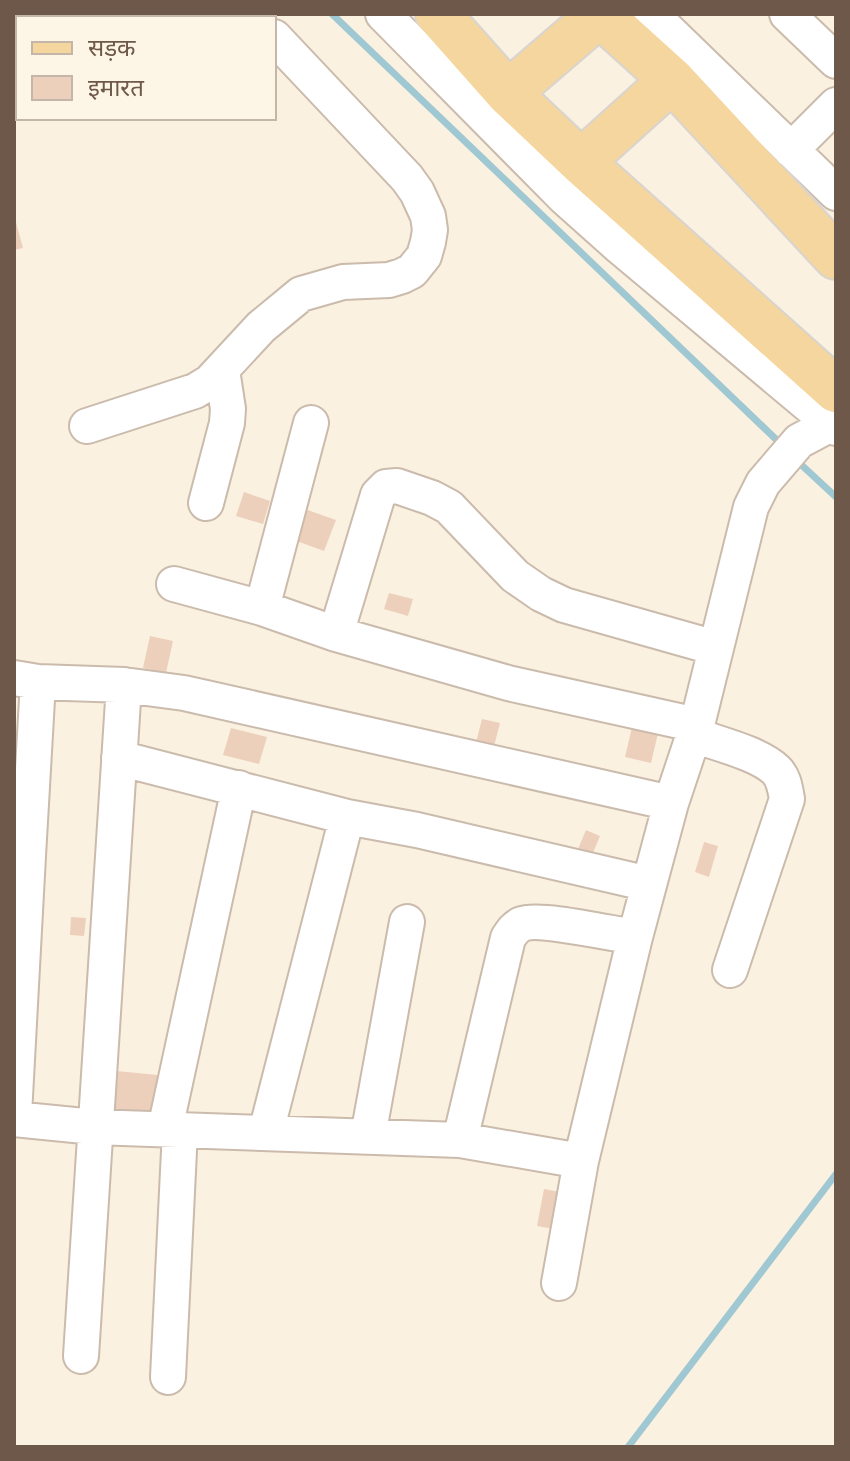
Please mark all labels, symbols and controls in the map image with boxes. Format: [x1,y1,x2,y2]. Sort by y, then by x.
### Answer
legend [16,16,276,120]
text: सड़क [88,34,136,61]
text: इमारत [88,74,145,101]

